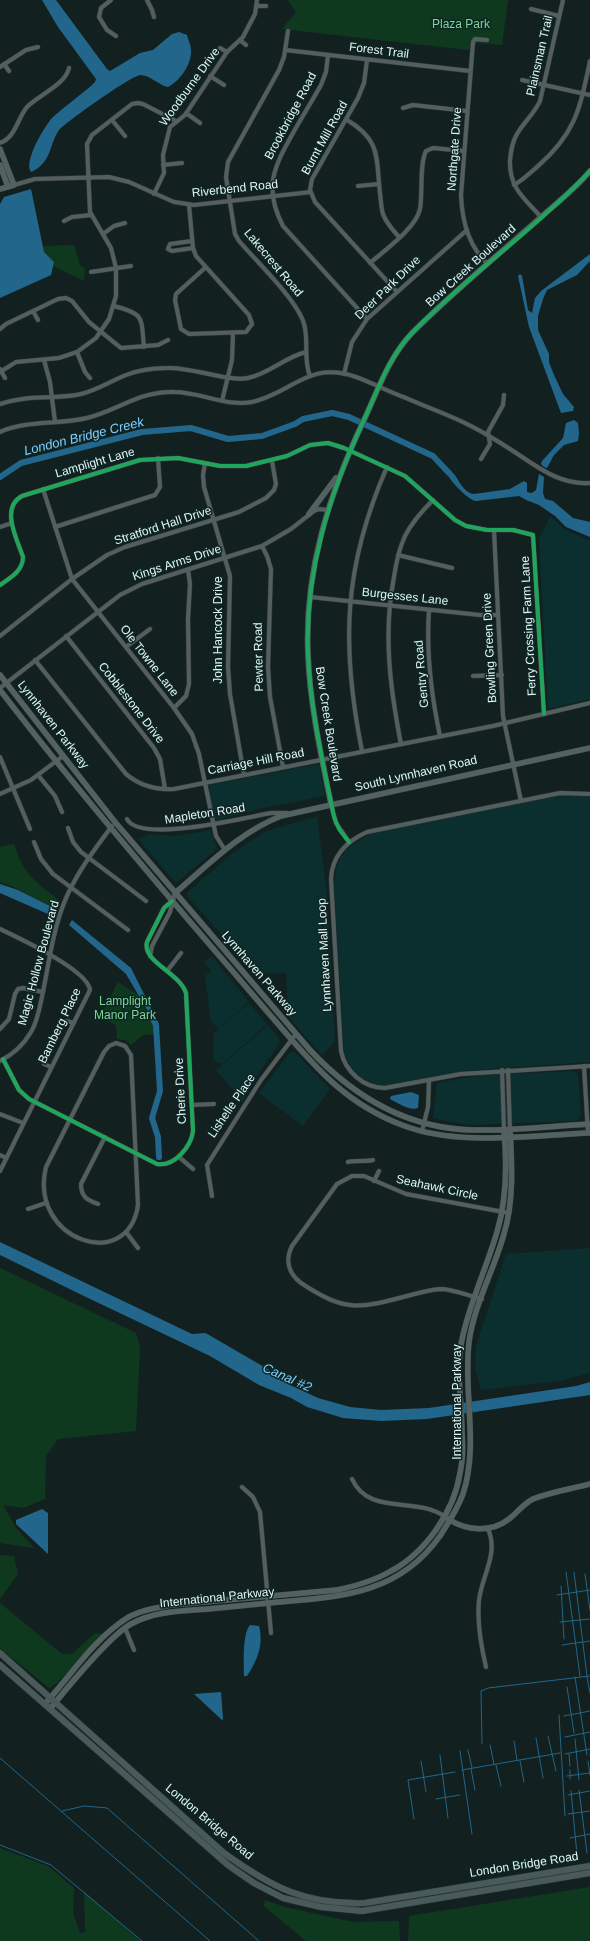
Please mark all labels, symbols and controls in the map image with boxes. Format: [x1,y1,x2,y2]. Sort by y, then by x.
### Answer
street label: Plainsman Trail [524,14,556,98]
park label: Plaza Park [432,18,490,32]
street label: Forest Trail [348,40,410,62]
street label: Woodburne Drive [157,45,223,129]
street label: Brookbridge Road [262,70,320,162]
street label: Burnt Mill Road [299,99,351,177]
street label: Northgate Drive [445,107,465,191]
street label: Riverbend Road [191,177,279,201]
street label: Bow Creek Boulevard [423,222,519,310]
street label: Lakecrest Road [240,226,306,300]
street label: Deer Park Drive [352,253,424,323]
water label: London Bridge Creek [23,415,145,459]
street label: Lamplight Lane [54,445,136,481]
street label: Stratford Hall Drive [113,503,213,549]
street label: Kings Arms Drive [131,542,223,584]
street label: Ferry Crossing Farm Lane [518,556,540,696]
street label: John Hancock Drive [212,576,226,684]
street label: Burgesses Lane [361,585,449,609]
street label: Bowling Green Drive [480,593,500,703]
street label: Ole Towne Lane [117,622,181,700]
street label: Pewter Road [251,622,267,692]
street label: Gentry Road [412,639,432,709]
street label: Cobblestone Drive [95,660,167,746]
street label: Bow Creek Boulevard [312,666,344,782]
street label: Lynnhaven Parkway [14,678,92,772]
street label: Carriage Hill Road [207,746,305,778]
street label: South Lynnhaven Road [353,753,479,795]
street label: Mapleton Road [164,801,246,827]
street label: Lynnhaven Mall Loop [315,898,335,1012]
street label: Magic Hollow Boulevard [15,899,63,1027]
street label: Lynnhaven Parkway [218,929,300,1019]
street label: Bamberg Place [36,986,84,1066]
park label: Lamplight Manor Park [94,995,156,1023]
street label: Cherie Drive [172,1057,190,1125]
street label: Lishelle Place [205,1071,259,1141]
street label: Seahawk Circle [395,1172,479,1204]
street label: International Parkway [451,1344,465,1460]
water label: Canal #2 [260,1360,314,1396]
street label: International Parkway [159,1585,275,1611]
street label: London Bridge Road [162,1781,256,1863]
street label: London Bridge Road [469,1849,579,1881]

